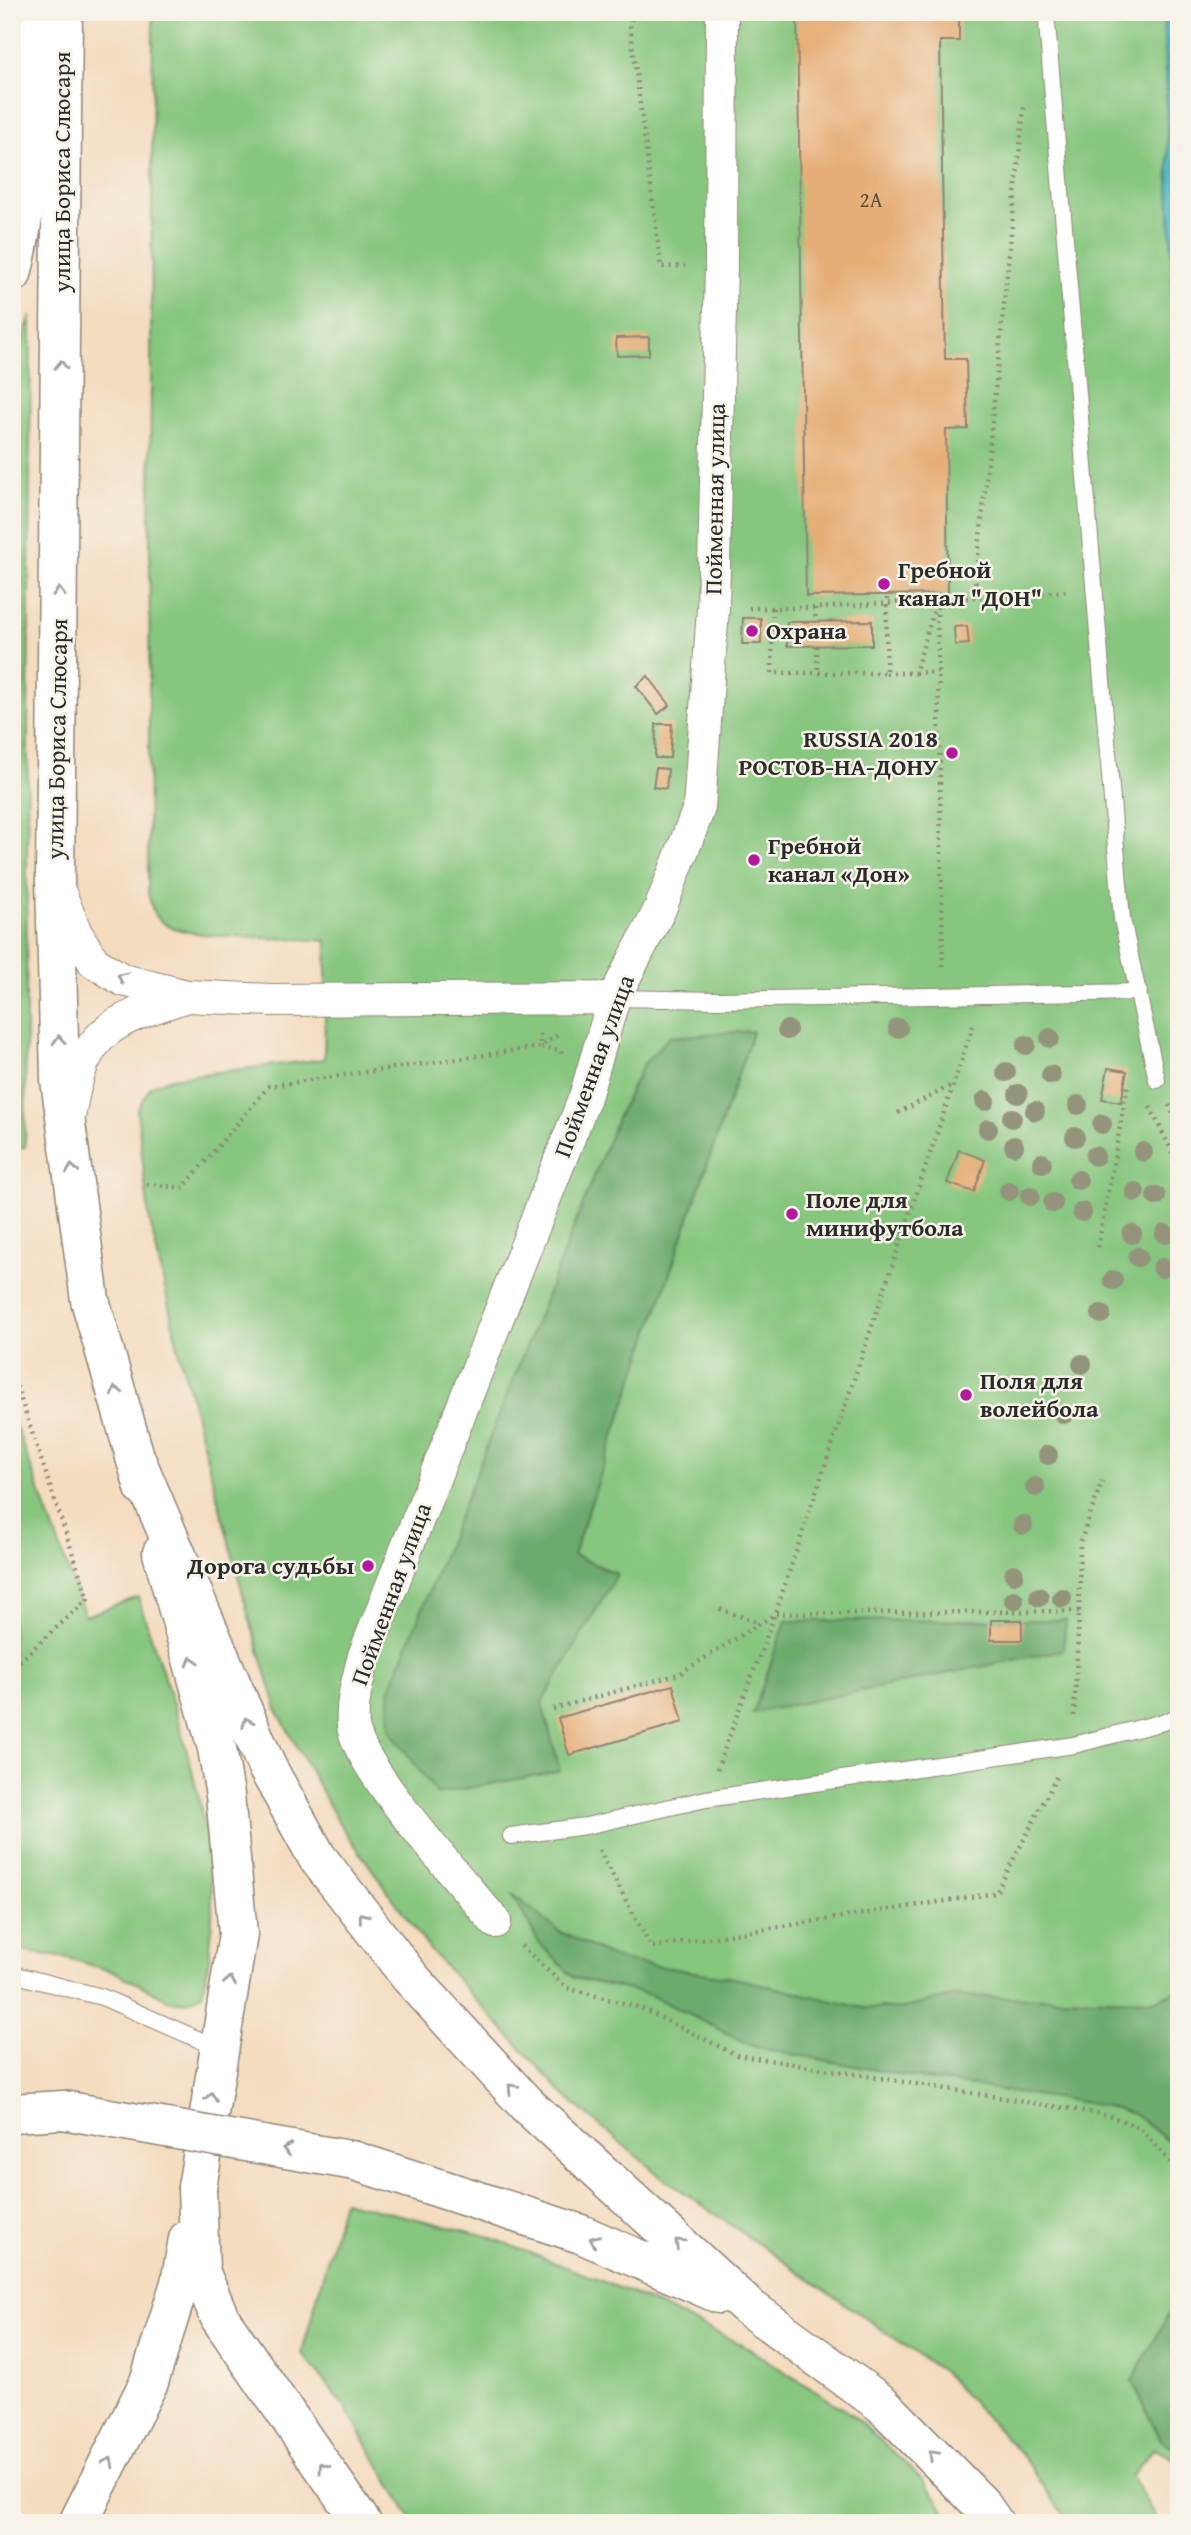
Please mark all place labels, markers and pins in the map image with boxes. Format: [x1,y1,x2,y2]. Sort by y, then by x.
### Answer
place label: Гребной канал "ДОН" [898,552,1042,615]
marker: Гребной канал "ДОН" [876,576,892,592]
place label: Охрана [766,613,847,648]
marker: Охрана [744,623,760,639]
place label: RUSSIA 2018 РОСТОВ-НА-ДОНУ [739,721,938,784]
marker: RUSSIA 2018 РОСТОВ-НА-ДОНУ [944,745,960,761]
place label: Гребной канал «Дон» [768,828,910,891]
marker: Гребной канал «Дон» [746,852,762,868]
place label: Поле для минифутбола [806,1182,964,1245]
marker: Поле для минифутбола [784,1206,800,1222]
place label: Поля для волейбола [980,1363,1099,1426]
marker: Поля для волейбола [958,1387,974,1403]
place label: Дорога судьбы [186,1548,354,1583]
marker: Дорога судьбы [360,1558,376,1574]

